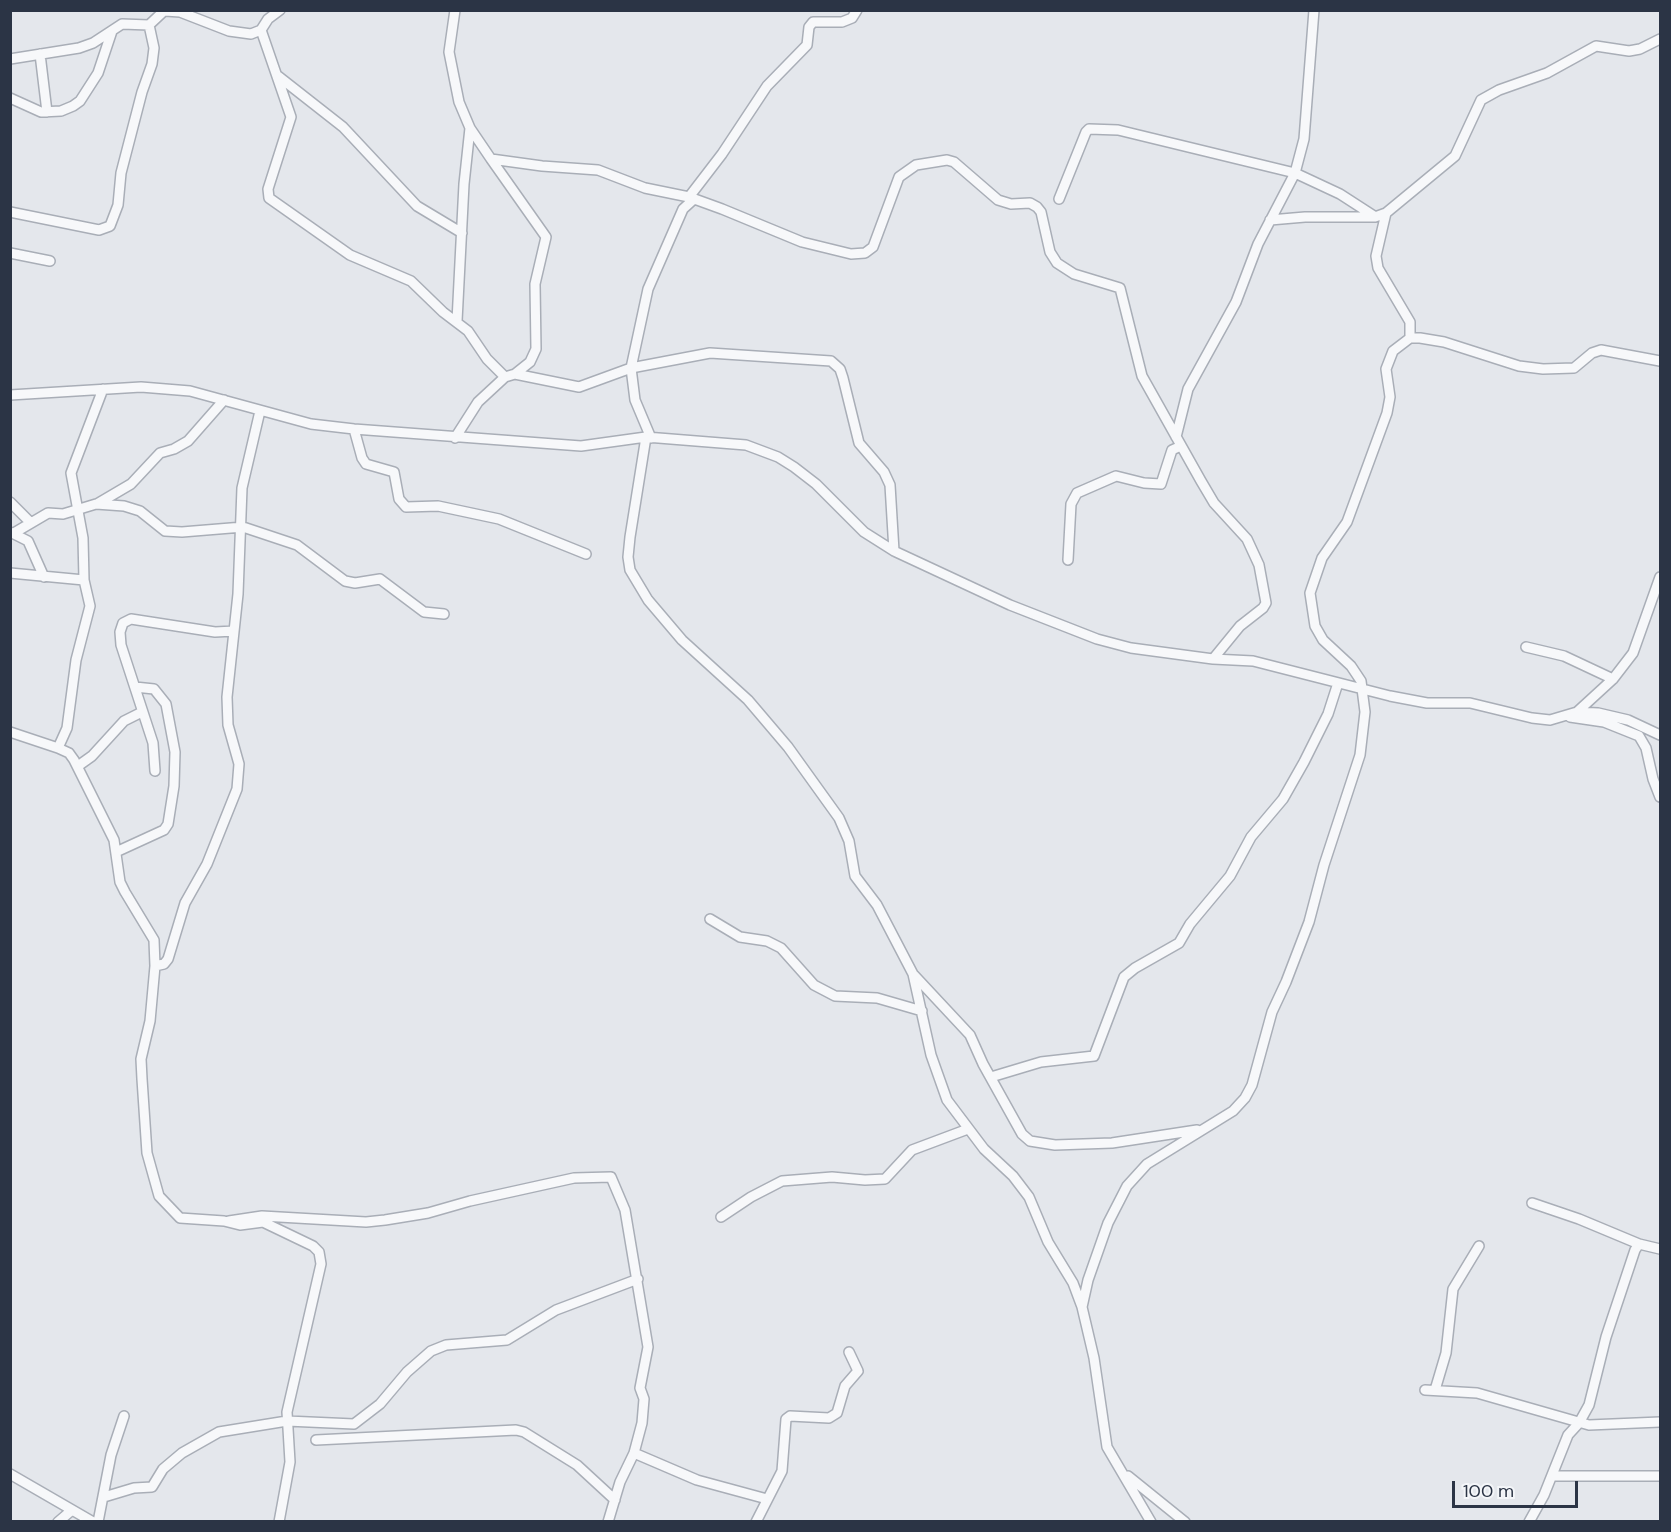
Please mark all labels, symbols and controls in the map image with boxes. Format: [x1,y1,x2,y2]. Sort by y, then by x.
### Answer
scale bar [1455,1469,1581,1507]
text: 100 m [1463,1479,1514,1503]

